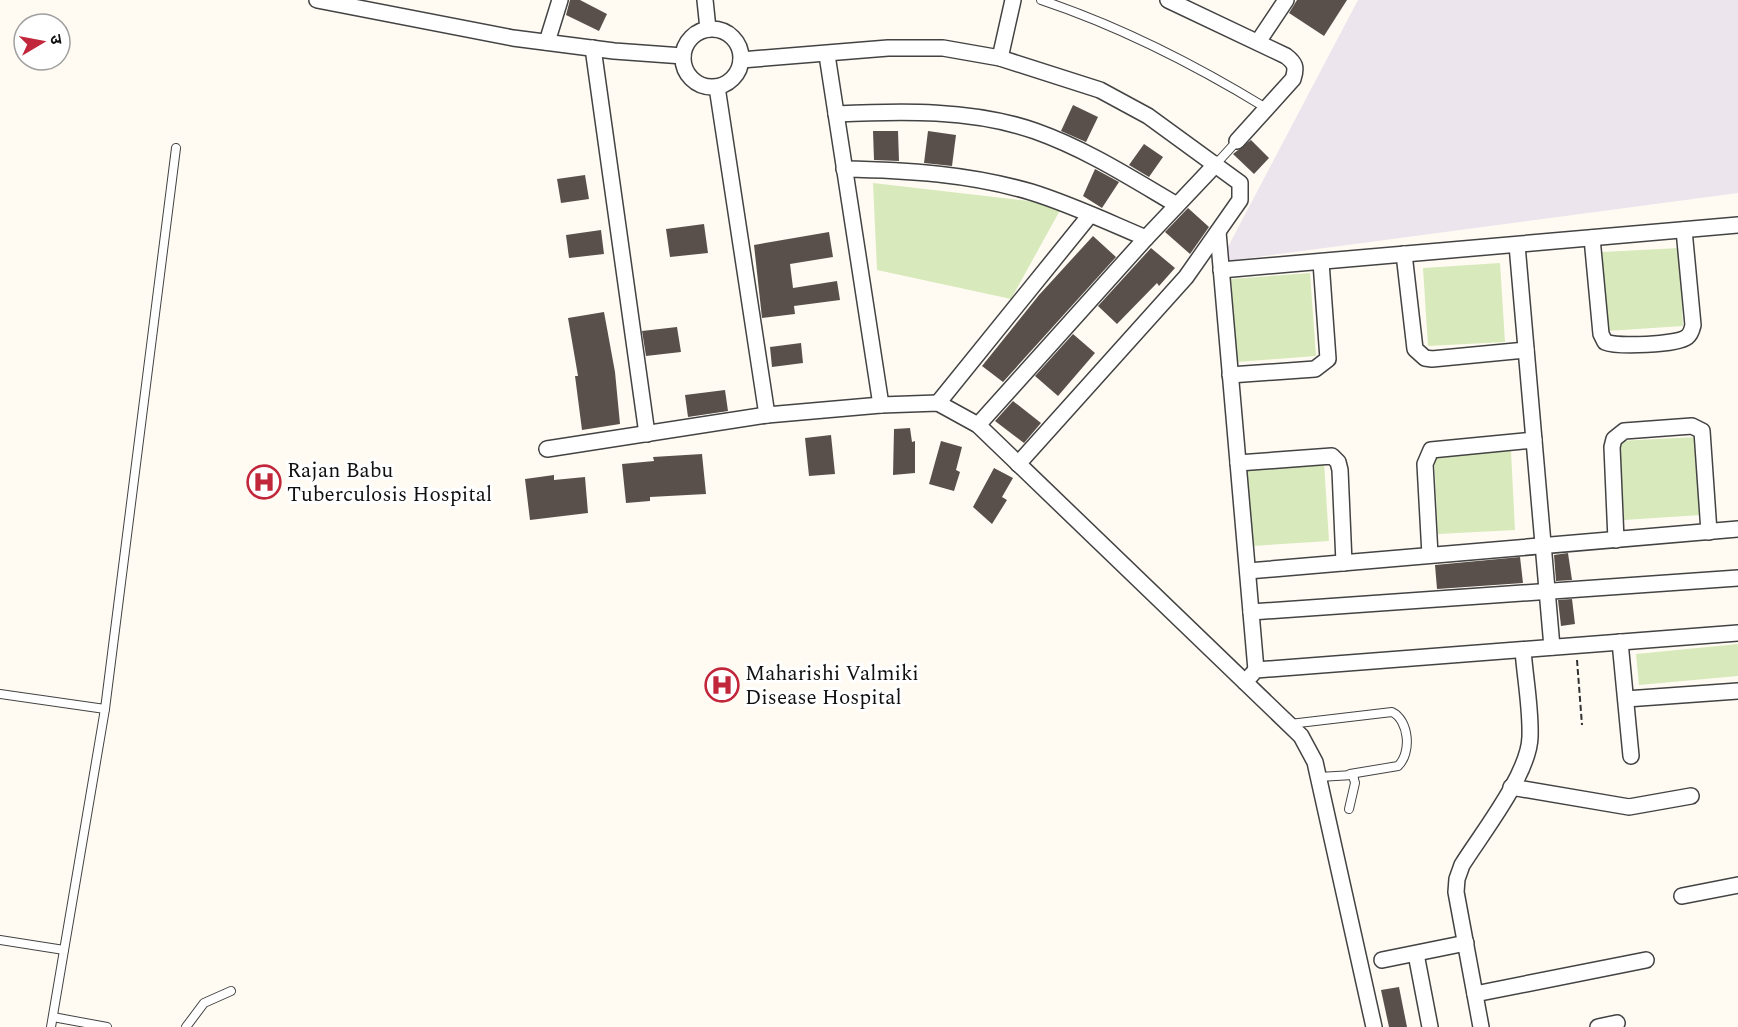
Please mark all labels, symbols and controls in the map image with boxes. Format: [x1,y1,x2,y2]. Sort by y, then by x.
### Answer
north arrow [12,12,72,72]
text: उ [43,33,69,47]
place label: Rajan Babu Tuberculosis Hospital [287,455,492,511]
hospital icon: Rajan Babu Tuberculosis Hospital [246,464,282,500]
place label: Maharishi Valmiki Disease Hospital [745,658,919,714]
hospital icon: Maharishi Valmiki Disease Hospital [704,667,740,703]

